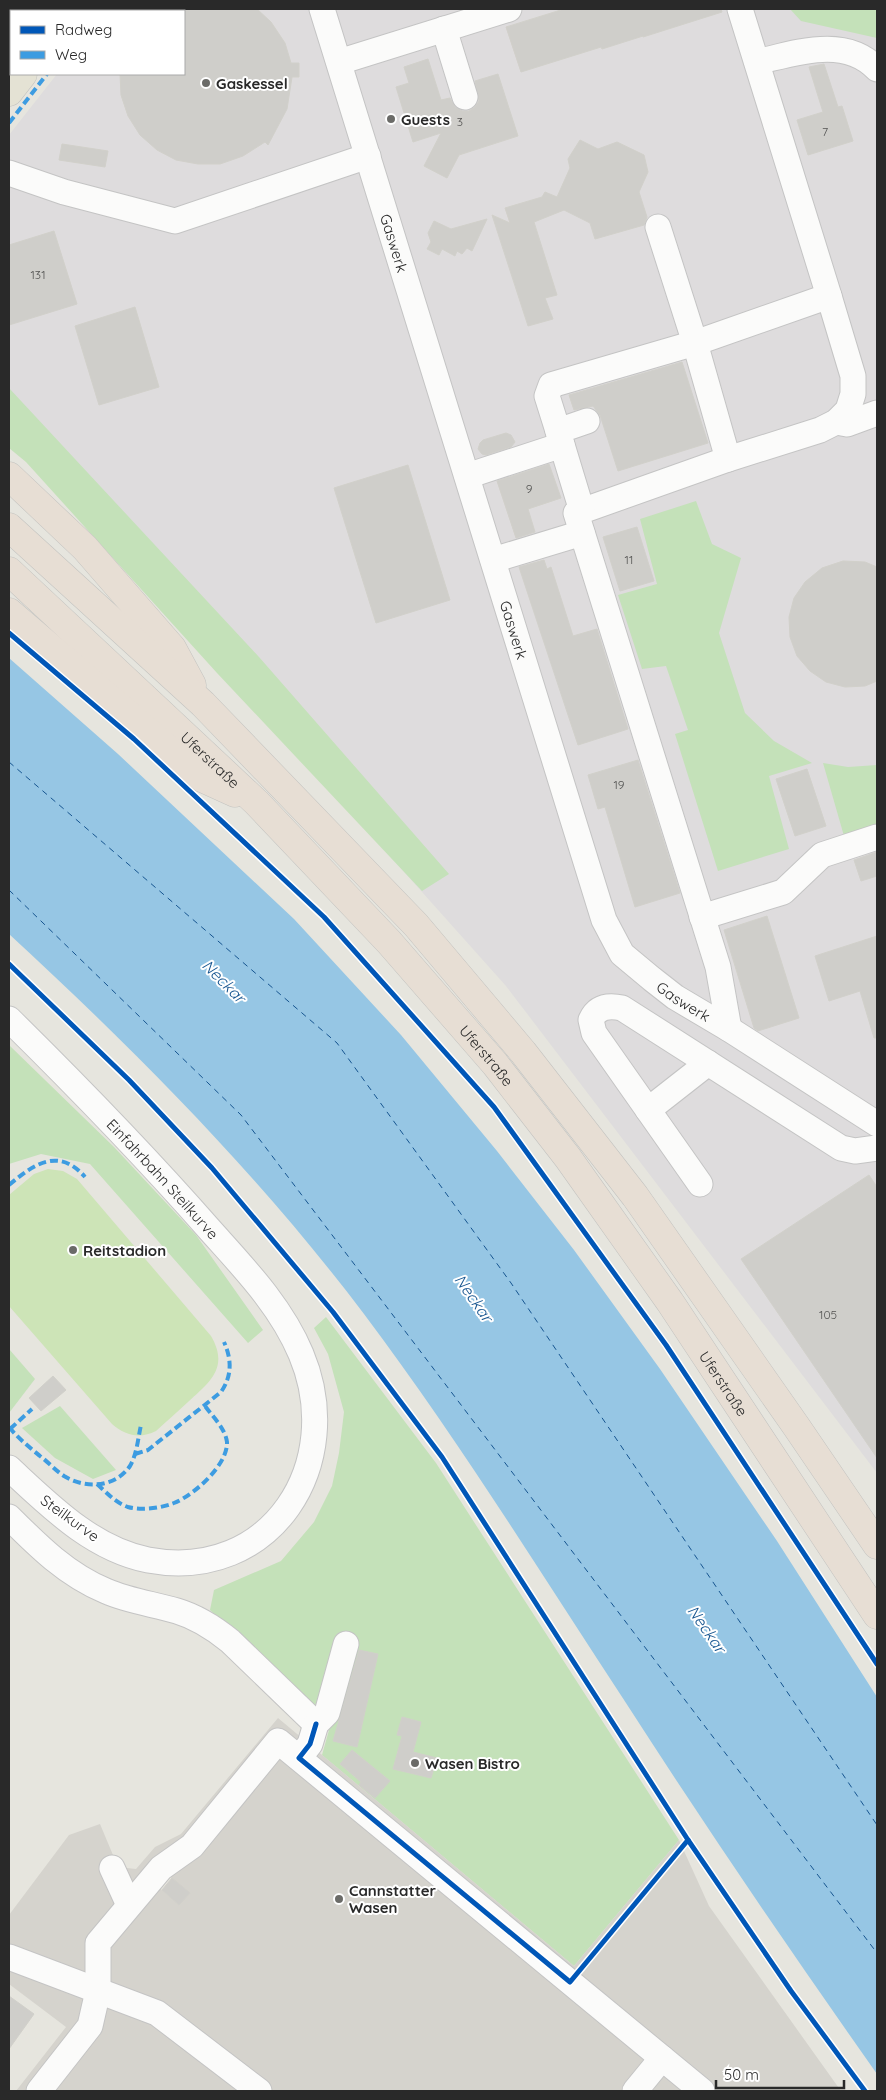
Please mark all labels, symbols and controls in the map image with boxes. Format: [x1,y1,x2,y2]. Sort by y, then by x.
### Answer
legend [10,10,185,75]
text: Radweg [55,20,112,39]
text: Weg [55,45,87,64]
place label: Gaskessel [216,74,288,93]
marker: Gaskessel [200,77,212,89]
place label: Guests [401,110,450,129]
marker: Guests [385,113,397,125]
house number: 3 [457,114,463,129]
house number: 7 [822,124,828,139]
street label: Gaswerk [376,211,412,275]
house number: 131 [30,267,46,282]
house number: 9 [526,481,533,496]
house number: 11 [625,552,633,567]
street label: Gaswerk [496,598,532,662]
street label: Uferstraße [177,727,244,792]
house number: 19 [613,777,625,792]
water label: Neckar [198,955,251,1008]
street label: Gaswerk [653,977,714,1025]
street label: Uferstraße [456,1021,518,1090]
street label: Einfahrbahn Steilkurve [103,1115,223,1243]
place label: Reitstadion [83,1241,166,1260]
marker: Reitstadion [67,1244,79,1256]
water label: Neckar [451,1270,499,1327]
house number: 105 [819,1307,837,1322]
street label: Uferstraße [695,1347,752,1420]
street label: Steilkurve [37,1490,103,1546]
water label: Neckar [684,1601,732,1658]
place label: Wasen Bistro [425,1754,520,1773]
marker: Wasen Bistro [409,1757,421,1769]
place label: Cannstatter Wasen [349,1881,437,1917]
marker: Cannstatter Wasen [333,1893,345,1905]
scale bar [716,2058,844,2090]
text: 50 m [724,2065,759,2084]

